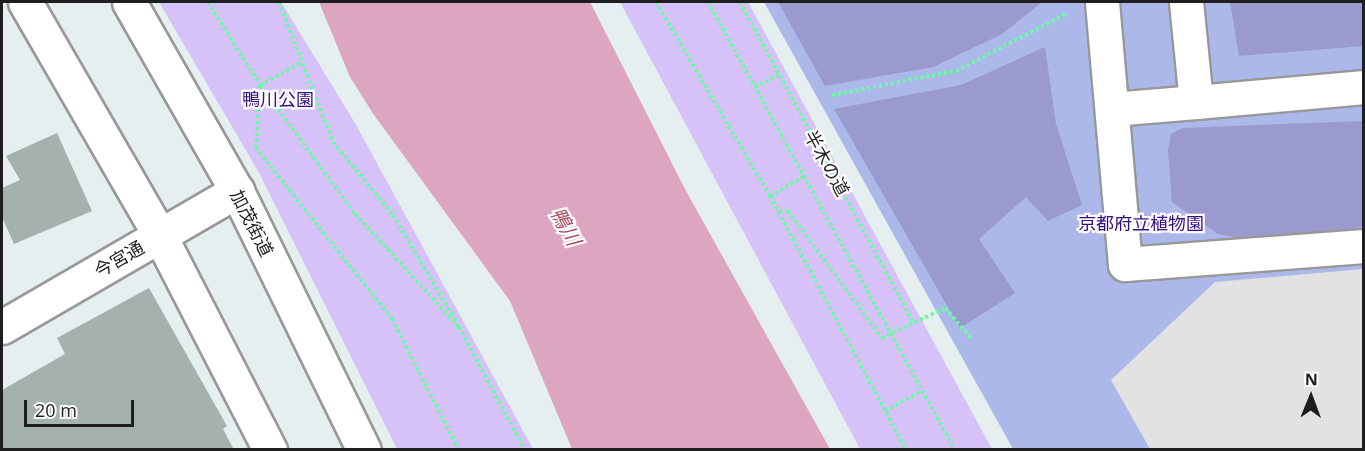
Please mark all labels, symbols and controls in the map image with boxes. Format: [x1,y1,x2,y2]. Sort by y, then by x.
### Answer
park label: 鴨川公園 [242,88,314,110]
street label: 半木の道 [800,126,854,200]
street label: 加茂街道 [226,186,278,260]
water label: 鴨川 [546,203,586,249]
park label: 京都府立植物園 [1078,212,1204,234]
street label: 今宮通 [90,236,148,282]
north arrow [1281,367,1341,427]
text: N [1305,368,1318,390]
scale bar [27,388,136,426]
text: 20 m [35,398,77,422]

